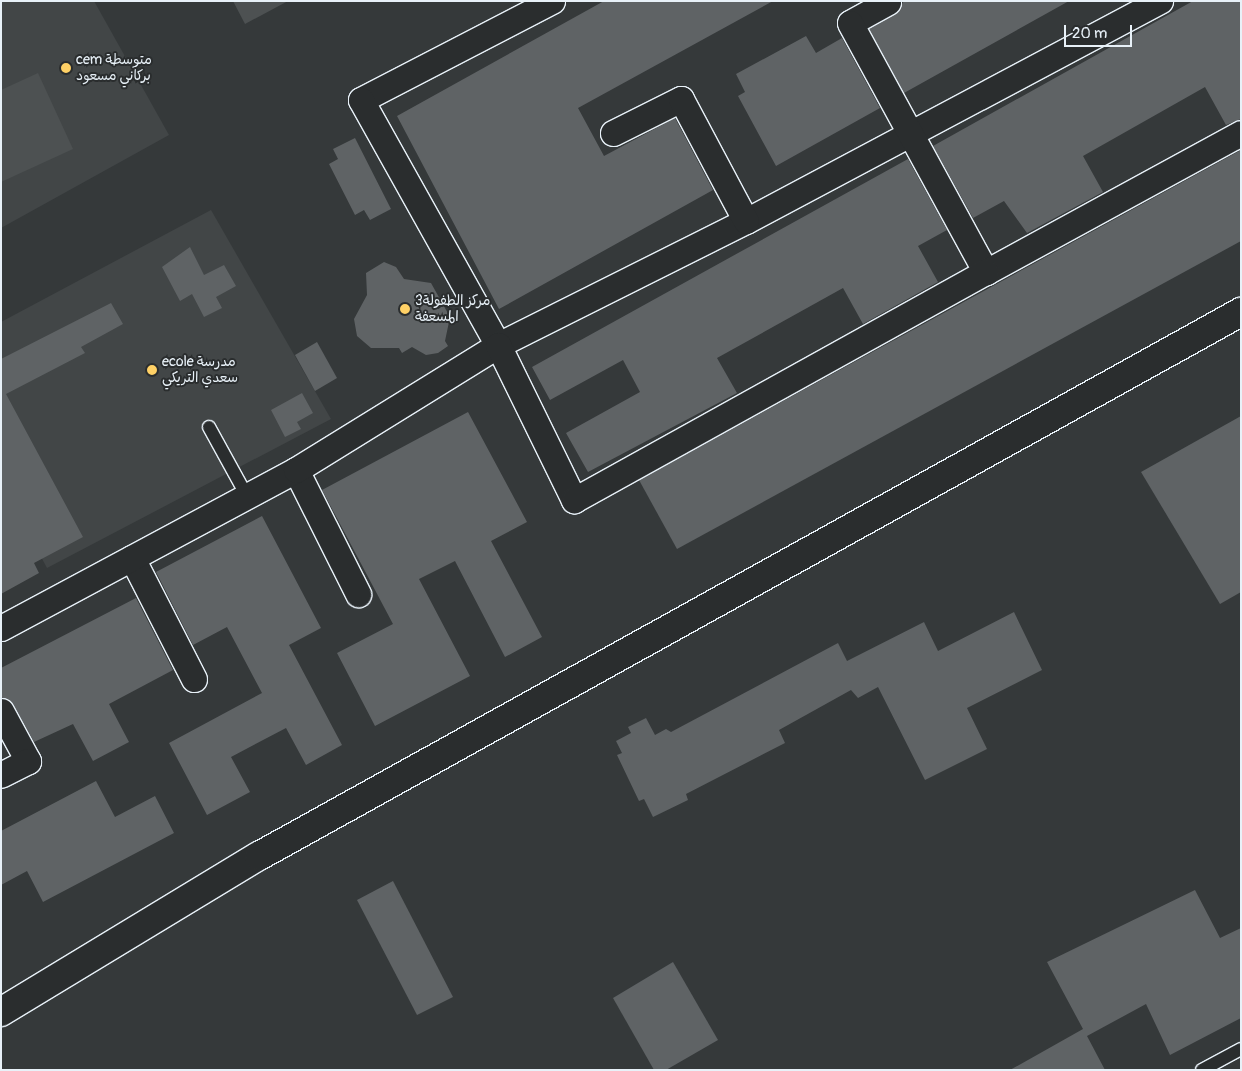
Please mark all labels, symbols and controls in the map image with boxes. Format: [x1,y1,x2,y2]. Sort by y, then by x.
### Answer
scale bar [1067,15,1134,47]
text: 20 m [1072,24,1107,43]
place label: cem متوسطة بركاني مسعود [76,52,152,84]
marker: cem متوسطة بركاني مسعود [60,62,72,74]
place label: 3مركز الطفولة المسعفة [415,293,490,326]
marker: 3مركز الطفولة المسعفة [399,303,411,315]
place label: ecole مدرسة سعدي التريكي [162,354,238,387]
marker: ecole مدرسة سعدي التريكي [146,364,158,376]

